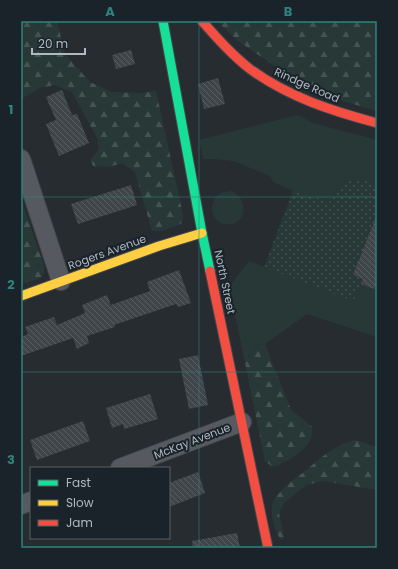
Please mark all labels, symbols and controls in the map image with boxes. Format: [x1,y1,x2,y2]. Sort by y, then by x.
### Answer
text: A [105,2,115,21]
text: B [284,2,293,21]
scale bar [32,30,85,56]
text: 20 m [38,35,68,52]
street label: Rindge Road [272,64,342,106]
text: 1 [9,100,13,119]
street label: Rogers Avenue [66,230,148,274]
street label: North Street [210,249,240,315]
text: 2 [7,275,15,294]
street label: McKay Avenue [152,419,233,463]
text: 3 [7,450,15,469]
legend [30,467,170,539]
text: Fast [66,474,91,491]
text: Slow [66,494,94,511]
text: Jam [66,514,93,531]

